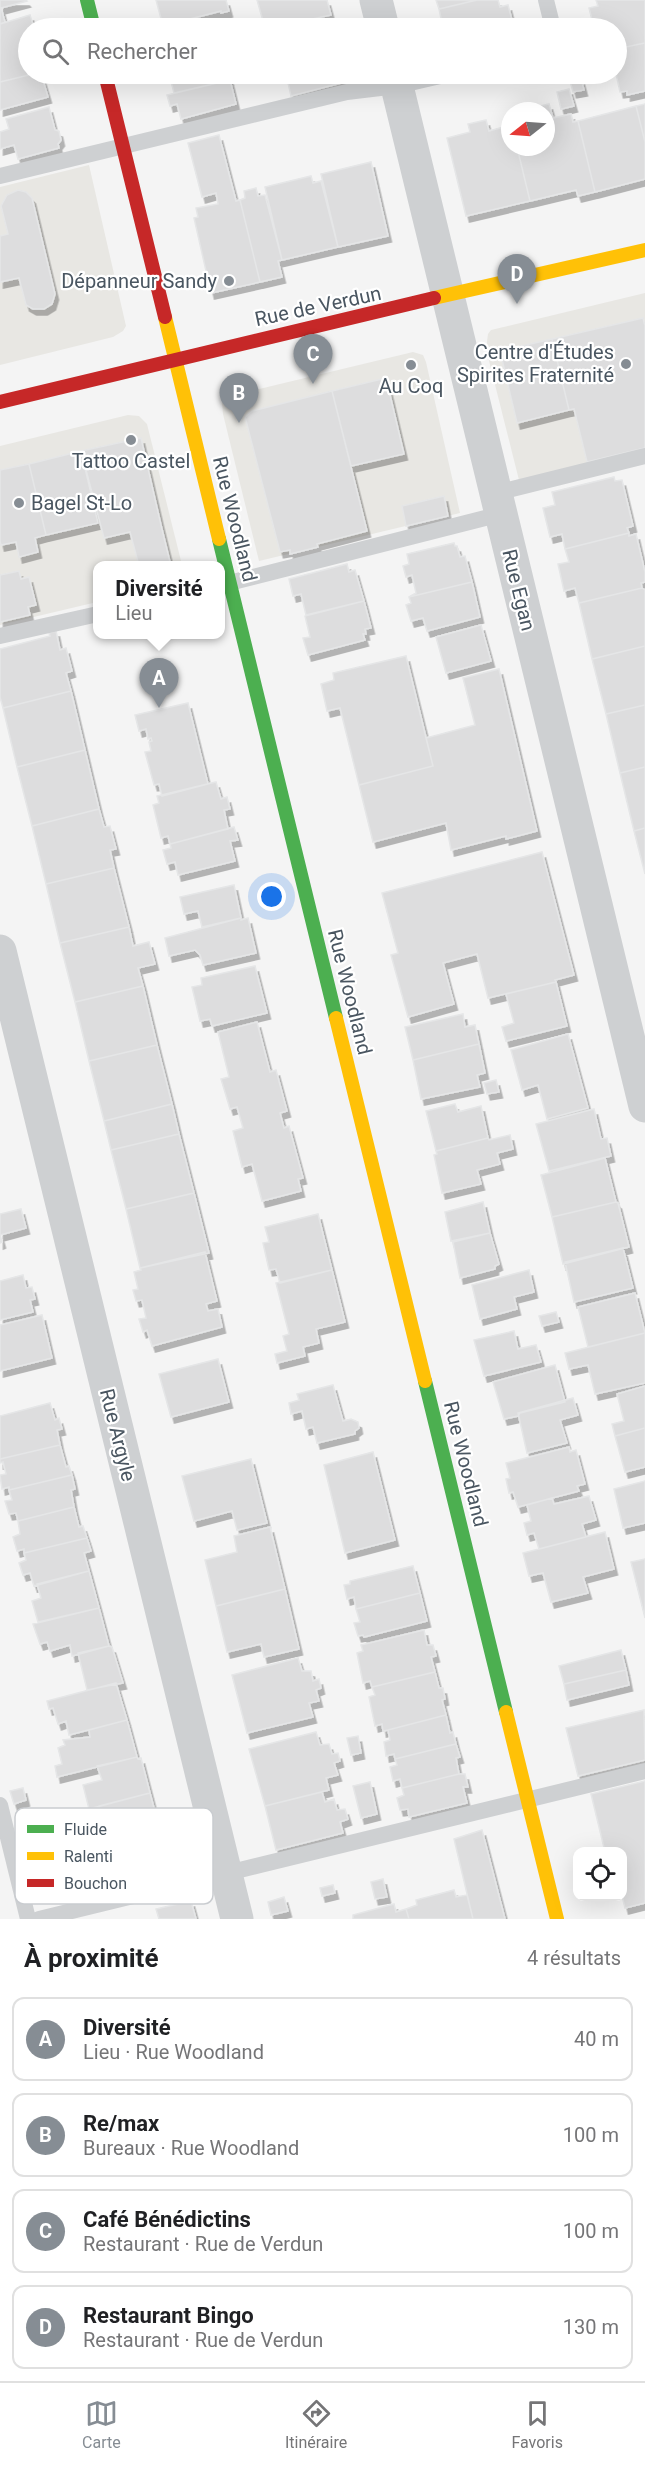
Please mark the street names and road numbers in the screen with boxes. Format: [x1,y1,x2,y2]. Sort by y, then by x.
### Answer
street label: Rue de Verdun [253,281,383,331]
street label: Rue Woodland [208,454,262,584]
street label: Rue Egan [497,547,541,633]
street label: Rue Woodland [323,927,377,1057]
street label: Rue Argyle [95,1386,141,1484]
street label: Rue Woodland [439,1399,493,1529]

